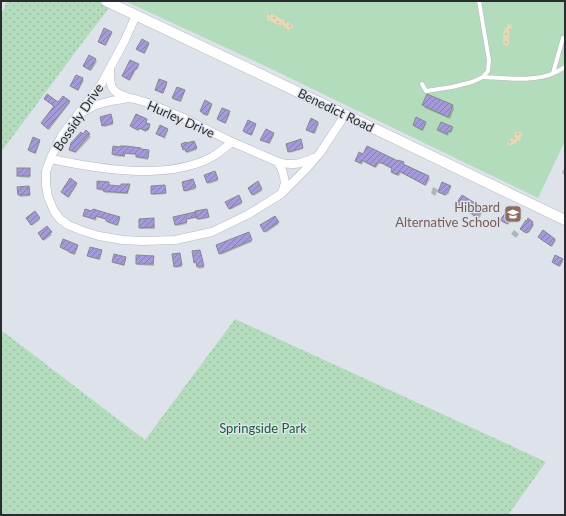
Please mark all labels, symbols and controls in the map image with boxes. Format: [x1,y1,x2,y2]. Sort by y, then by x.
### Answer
street label: Bossidy Drive [50,80,107,154]
street label: Benedict Road [295,85,377,135]
street label: Hurley Drive [145,97,217,141]
place label: Hibbard Alternative School [395,199,500,230]
school or university icon: Hibbard Alternative School [503,204,523,224]
park label: Springside Park [219,420,307,436]

